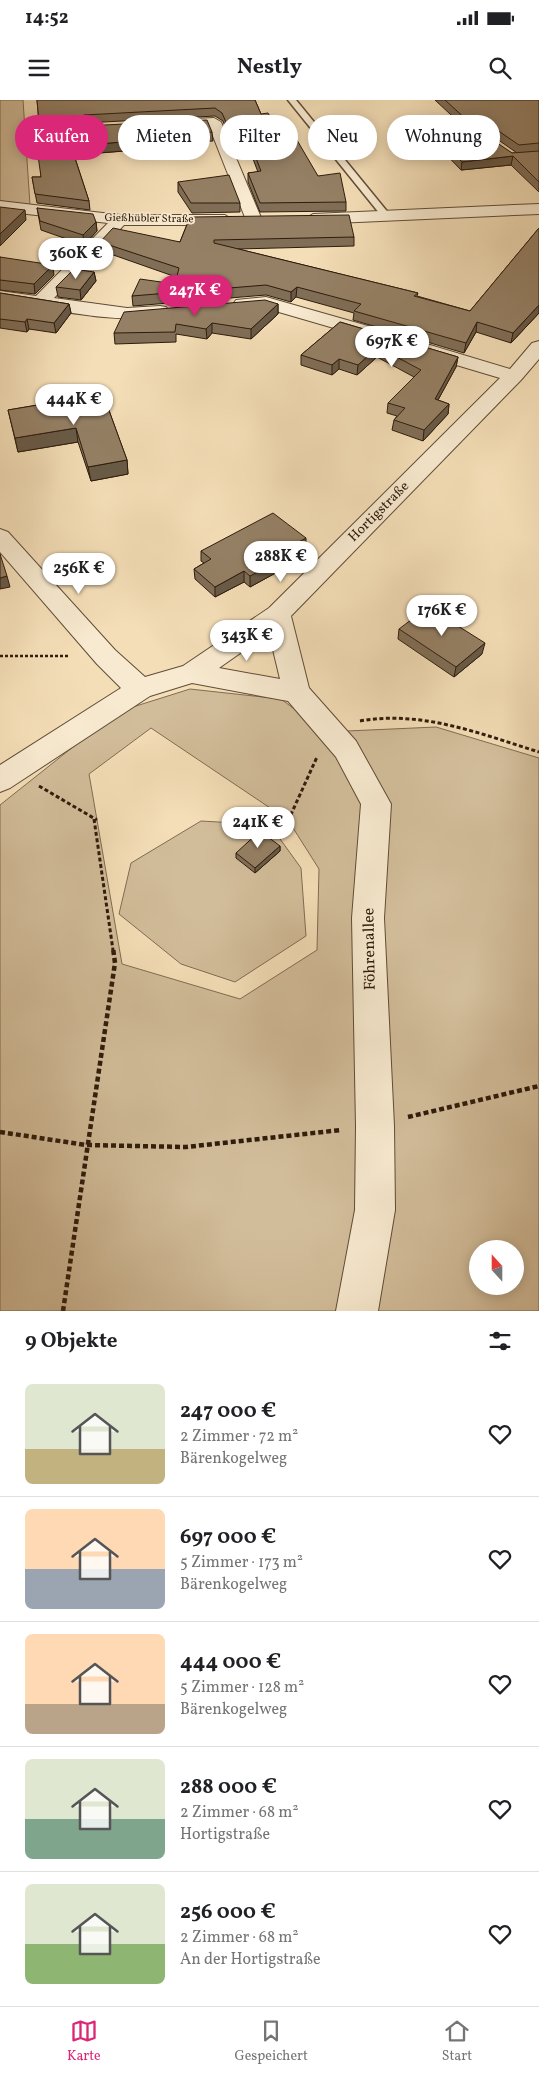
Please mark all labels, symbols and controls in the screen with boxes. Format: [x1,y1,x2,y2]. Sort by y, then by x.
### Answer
text: 14:52 [25,5,69,31]
text: Nestly [237,52,302,83]
icon: menu [25,54,53,82]
icon: search [486,54,514,82]
chip: Kaufen [15,115,108,160]
chip: Mieten [118,115,210,160]
chip: Filter [220,115,298,160]
chip: Neu [308,115,377,160]
chip: Wohnung [387,115,500,160]
street label: Gießhübler Straße [104,211,194,227]
pin: 360K € [35,238,117,280]
text: 360K € [49,243,103,265]
pin: 247K € [154,274,236,317]
text: 247K € [169,280,221,302]
pin: 697K € [351,326,433,368]
text: 697K € [366,331,418,353]
pin: 444K € [33,384,115,426]
text: 444K € [46,389,102,411]
street label: Hortigstraße [344,477,414,547]
pin: 288K € [240,540,322,583]
text: 288K € [255,546,307,568]
pin: 256K € [38,552,120,595]
text: 256K € [53,558,105,580]
pin: 176K € [401,594,483,637]
text: 176K € [417,600,467,622]
pin: 343K € [206,620,288,662]
text: 343K € [221,625,273,647]
pin: 241K € [217,806,299,849]
text: 241K € [233,812,283,834]
street label: Föhrenallee [358,908,382,990]
north arrow [469,1240,524,1295]
map controls [469,1240,524,1295]
text: 9 Objekte [25,1327,118,1356]
icon: filters [486,1327,514,1355]
text: 247 000 € [180,1397,276,1426]
icon: home [65,1404,125,1464]
icon: heart [486,1420,514,1448]
text: 2 Zimmer · 72 m² [180,1426,298,1448]
text: Bärenkogelweg [180,1448,287,1470]
text: 697 000 € [180,1523,276,1552]
icon: home [65,1529,125,1589]
icon: heart [486,1545,514,1573]
text: 5 Zimmer · 173 m² [180,1552,303,1574]
text: Bärenkogelweg [180,1574,287,1596]
text: 444 000 € [180,1648,281,1677]
icon: home [65,1654,125,1714]
icon: heart [486,1670,514,1698]
text: 5 Zimmer · 128 m² [180,1677,304,1699]
text: Bärenkogelweg [180,1699,287,1721]
text: 288 000 € [180,1773,277,1802]
icon: home [65,1779,125,1839]
icon: heart [486,1795,514,1823]
text: 2 Zimmer · 68 m² [180,1802,298,1824]
text: Hortigstraße [180,1824,270,1846]
text: 256 000 € [180,1898,276,1927]
icon: home [65,1904,125,1964]
icon: heart [486,1920,514,1948]
text: 2 Zimmer · 68 m² [180,1927,298,1949]
text: An der Hortigstraße [180,1949,321,1971]
tab: Karte [67,2017,101,2066]
tab: Gespeichert [234,2017,308,2066]
tab: Start [442,2017,472,2066]

